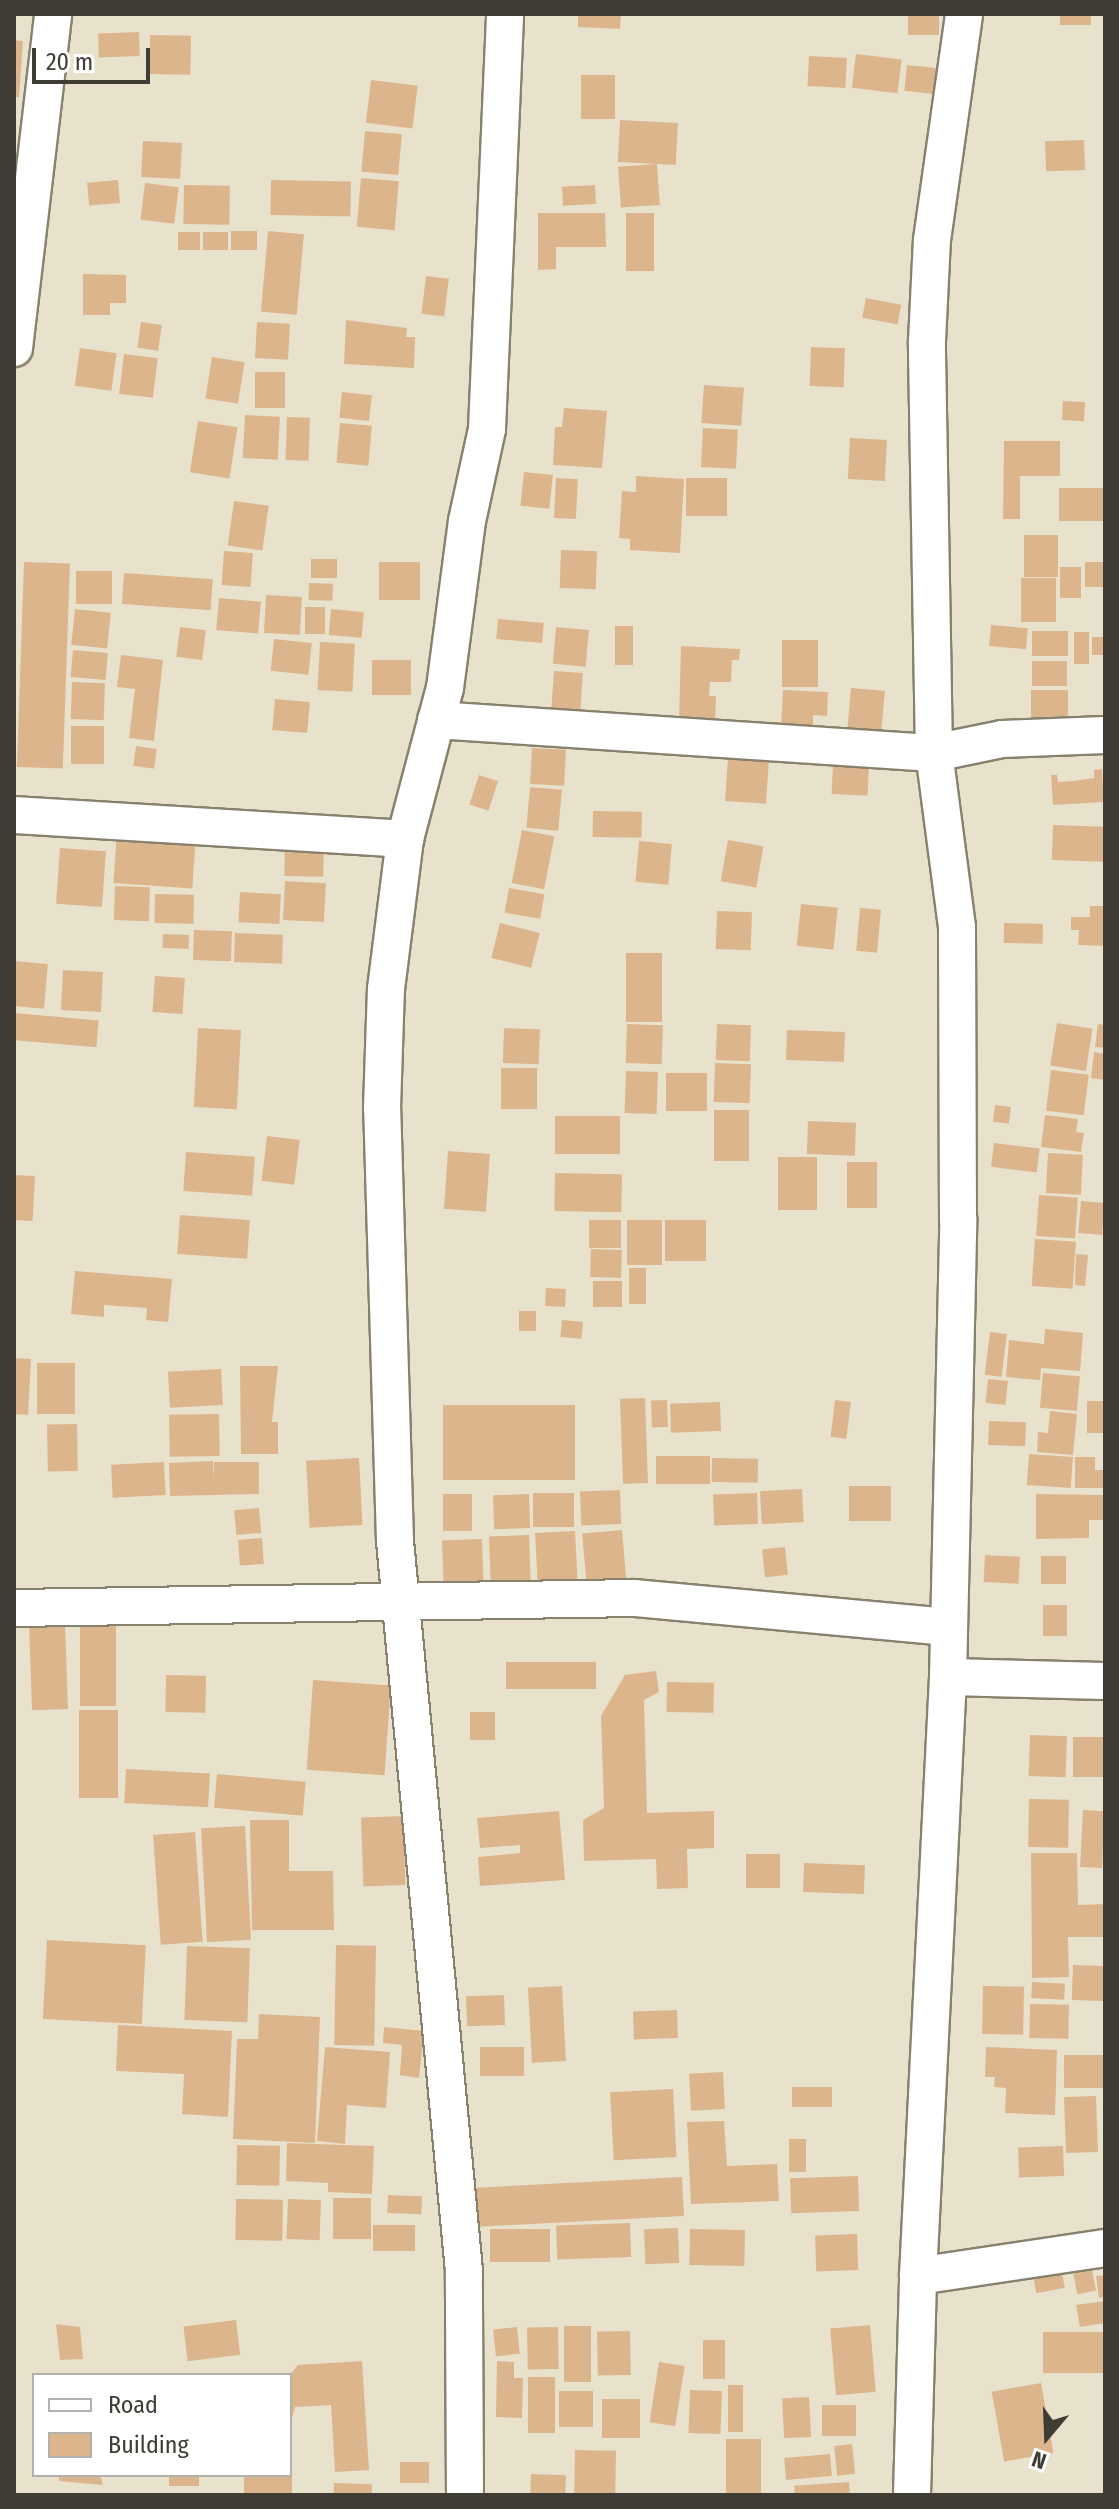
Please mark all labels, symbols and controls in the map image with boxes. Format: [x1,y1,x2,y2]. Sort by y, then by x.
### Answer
scale bar [36,32,154,82]
text: 20 m [46,48,93,76]
legend [32,2373,292,2477]
text: Road [108,2391,158,2419]
north arrow [1007,2397,1087,2477]
text: Building [108,2431,189,2459]
text: N [1028,2445,1050,2475]

